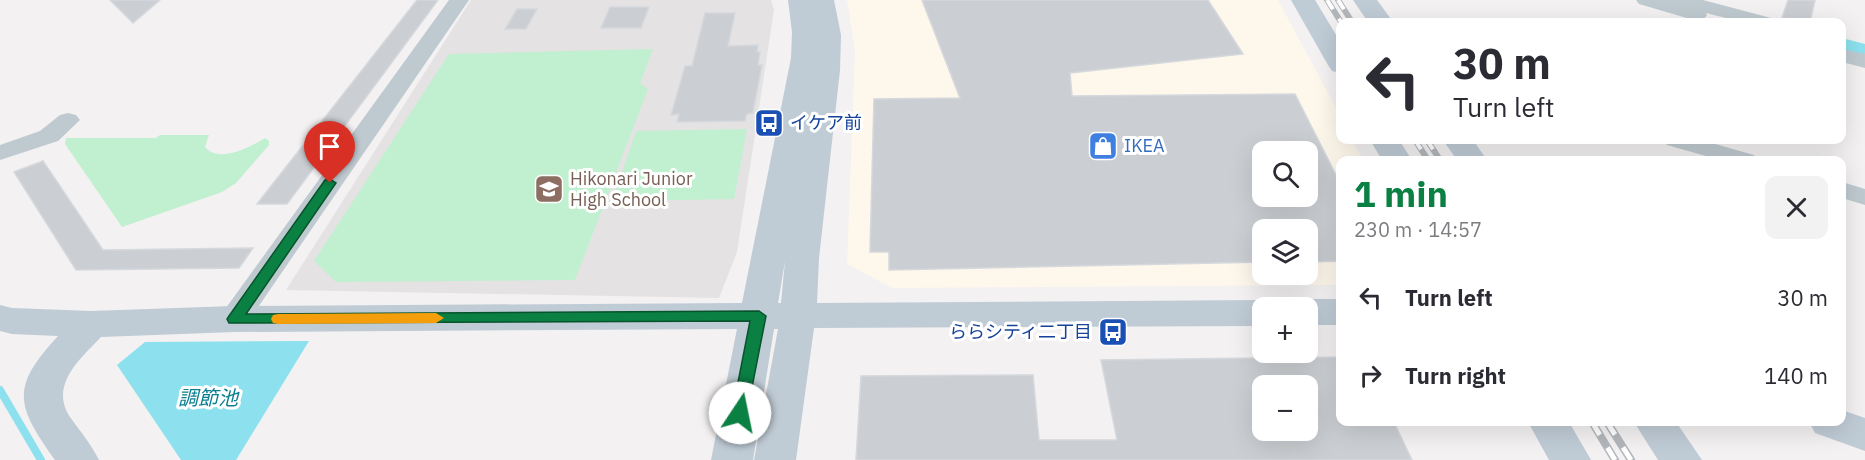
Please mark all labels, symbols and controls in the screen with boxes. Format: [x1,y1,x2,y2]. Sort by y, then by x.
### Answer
text: 30 m [1453,36,1551,91]
icon: left [1354,42,1432,120]
text: Turn left [1453,89,1554,124]
bus stop icon: イケア前 [753,107,785,139]
place label: イケア前 [790,111,862,134]
pin [304,121,355,183]
icon: arrive [313,130,346,163]
shop icon: IKEA [1087,130,1119,162]
place label: IKEA [1124,134,1165,157]
map controls [1252,141,1318,441]
button: search [1252,141,1318,207]
place label: Hikonari Junior High School [570,167,693,211]
text: 1 min [1354,170,1448,217]
school or university icon: Hikonari Junior High School [533,173,565,205]
button: close [1765,176,1828,239]
text: 230 m · 14:57 [1354,216,1482,243]
button: layers [1252,219,1318,285]
icon: left [1354,281,1387,314]
text: Turn left [1405,283,1493,312]
text: 30 m [1777,283,1828,312]
button: + [1252,297,1318,363]
bus stop icon: ららシティ二丁目 [1097,316,1129,348]
place label: ららシティ二丁目 [949,320,1092,343]
icon: right [1354,359,1387,392]
text: Turn right [1405,361,1506,390]
text: 140 m [1764,361,1828,390]
button: − [1252,375,1318,441]
position arrow [708,381,772,445]
water label: 調節池 [178,384,240,411]

